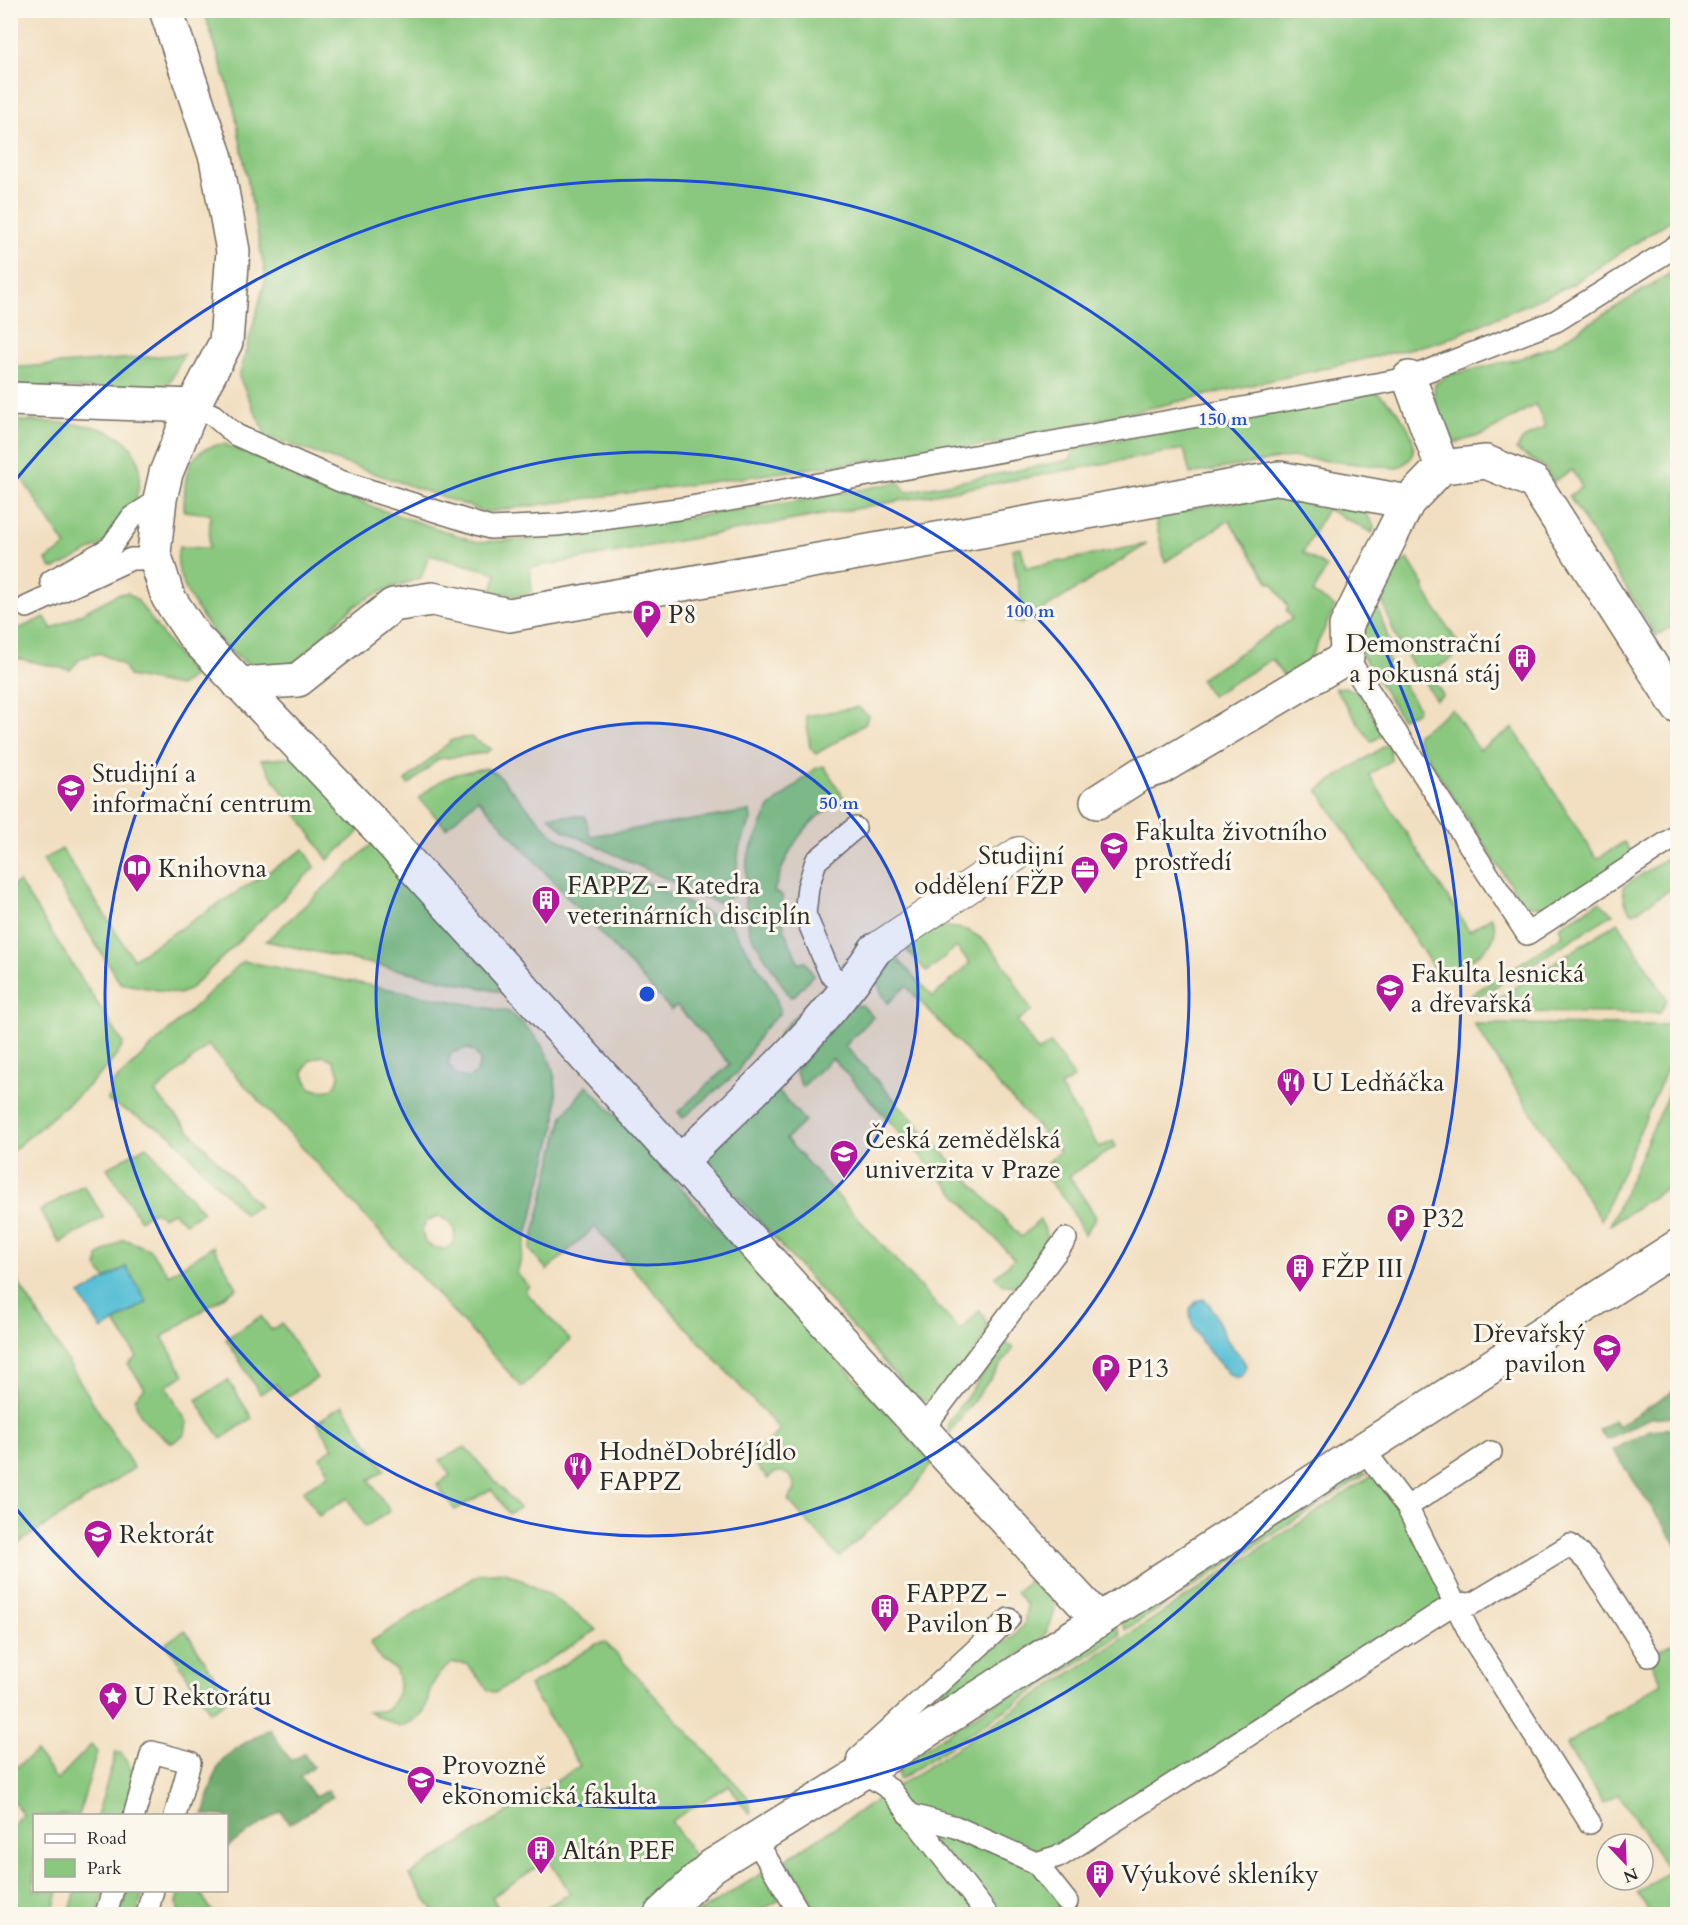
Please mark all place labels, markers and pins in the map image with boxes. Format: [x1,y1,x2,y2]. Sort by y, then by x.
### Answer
place label: P8 [668,597,697,632]
parking icon: P8 [631,598,663,640]
place label: Demonstrační a pokusná stáj [1346,626,1501,691]
building icon: Demonstrační a pokusná stáj [1506,642,1538,684]
place label: Studijní a informační centrum [92,756,312,821]
school or university icon: Studijní a informační centrum [55,772,87,814]
place label: Fakulta životního prostředí [1135,814,1327,879]
school or university icon: Fakulta životního prostředí [1098,830,1130,872]
place label: Studijní oddělení FŽP [914,838,1064,903]
place label: Knihovna [158,851,267,886]
library icon: Knihovna [121,852,153,894]
office icon: Studijní oddělení FŽP [1069,854,1101,896]
place label: FAPPZ - Katedra veterinárních disciplín [567,868,811,933]
building icon: FAPPZ - Katedra veterinárních disciplín [530,884,562,926]
place label: Fakulta lesnická a dřevařská [1411,956,1585,1021]
school or university icon: Fakulta lesnická a dřevařská [1374,972,1406,1014]
centre of rings [637,984,657,1004]
place label: U Ledňáčka [1312,1065,1445,1100]
restaurant icon: U Ledňáčka [1275,1066,1307,1108]
place label: Česká zemědělská univerzita v Praze [865,1122,1061,1187]
school or university icon: Česká zemědělská univerzita v Praze [828,1138,860,1180]
place label: P32 [1422,1201,1464,1236]
parking icon: P32 [1385,1202,1417,1244]
place label: FŽP III [1321,1251,1403,1286]
building icon: FŽP III [1284,1252,1316,1294]
place label: Dřevařský pavilon [1473,1316,1586,1381]
school or university icon: Dřevařský pavilon [1591,1332,1623,1374]
place label: P13 [1127,1351,1169,1386]
parking icon: P13 [1090,1352,1122,1394]
place label: HodněDobréJídlo FAPPZ [599,1434,796,1499]
restaurant icon: HodněDobréJídlo FAPPZ [562,1450,594,1492]
place label: Rektorát [119,1517,214,1552]
school or university icon: Rektorát [82,1518,114,1560]
place label: FAPPZ - Pavilon B [906,1576,1013,1641]
building icon: FAPPZ - Pavilon B [869,1592,901,1634]
place label: U Rektorátu [134,1679,271,1714]
place icon: U Rektorátu [97,1680,129,1722]
place label: Provozně ekonomická fakulta [442,1748,657,1813]
school or university icon: Provozně ekonomická fakulta [405,1764,437,1806]
place label: Altán PEF [562,1833,675,1868]
building icon: Altán PEF [525,1834,557,1876]
place label: Výukové skleníky [1121,1857,1319,1892]
building icon: Výukové skleníky [1084,1858,1116,1900]

